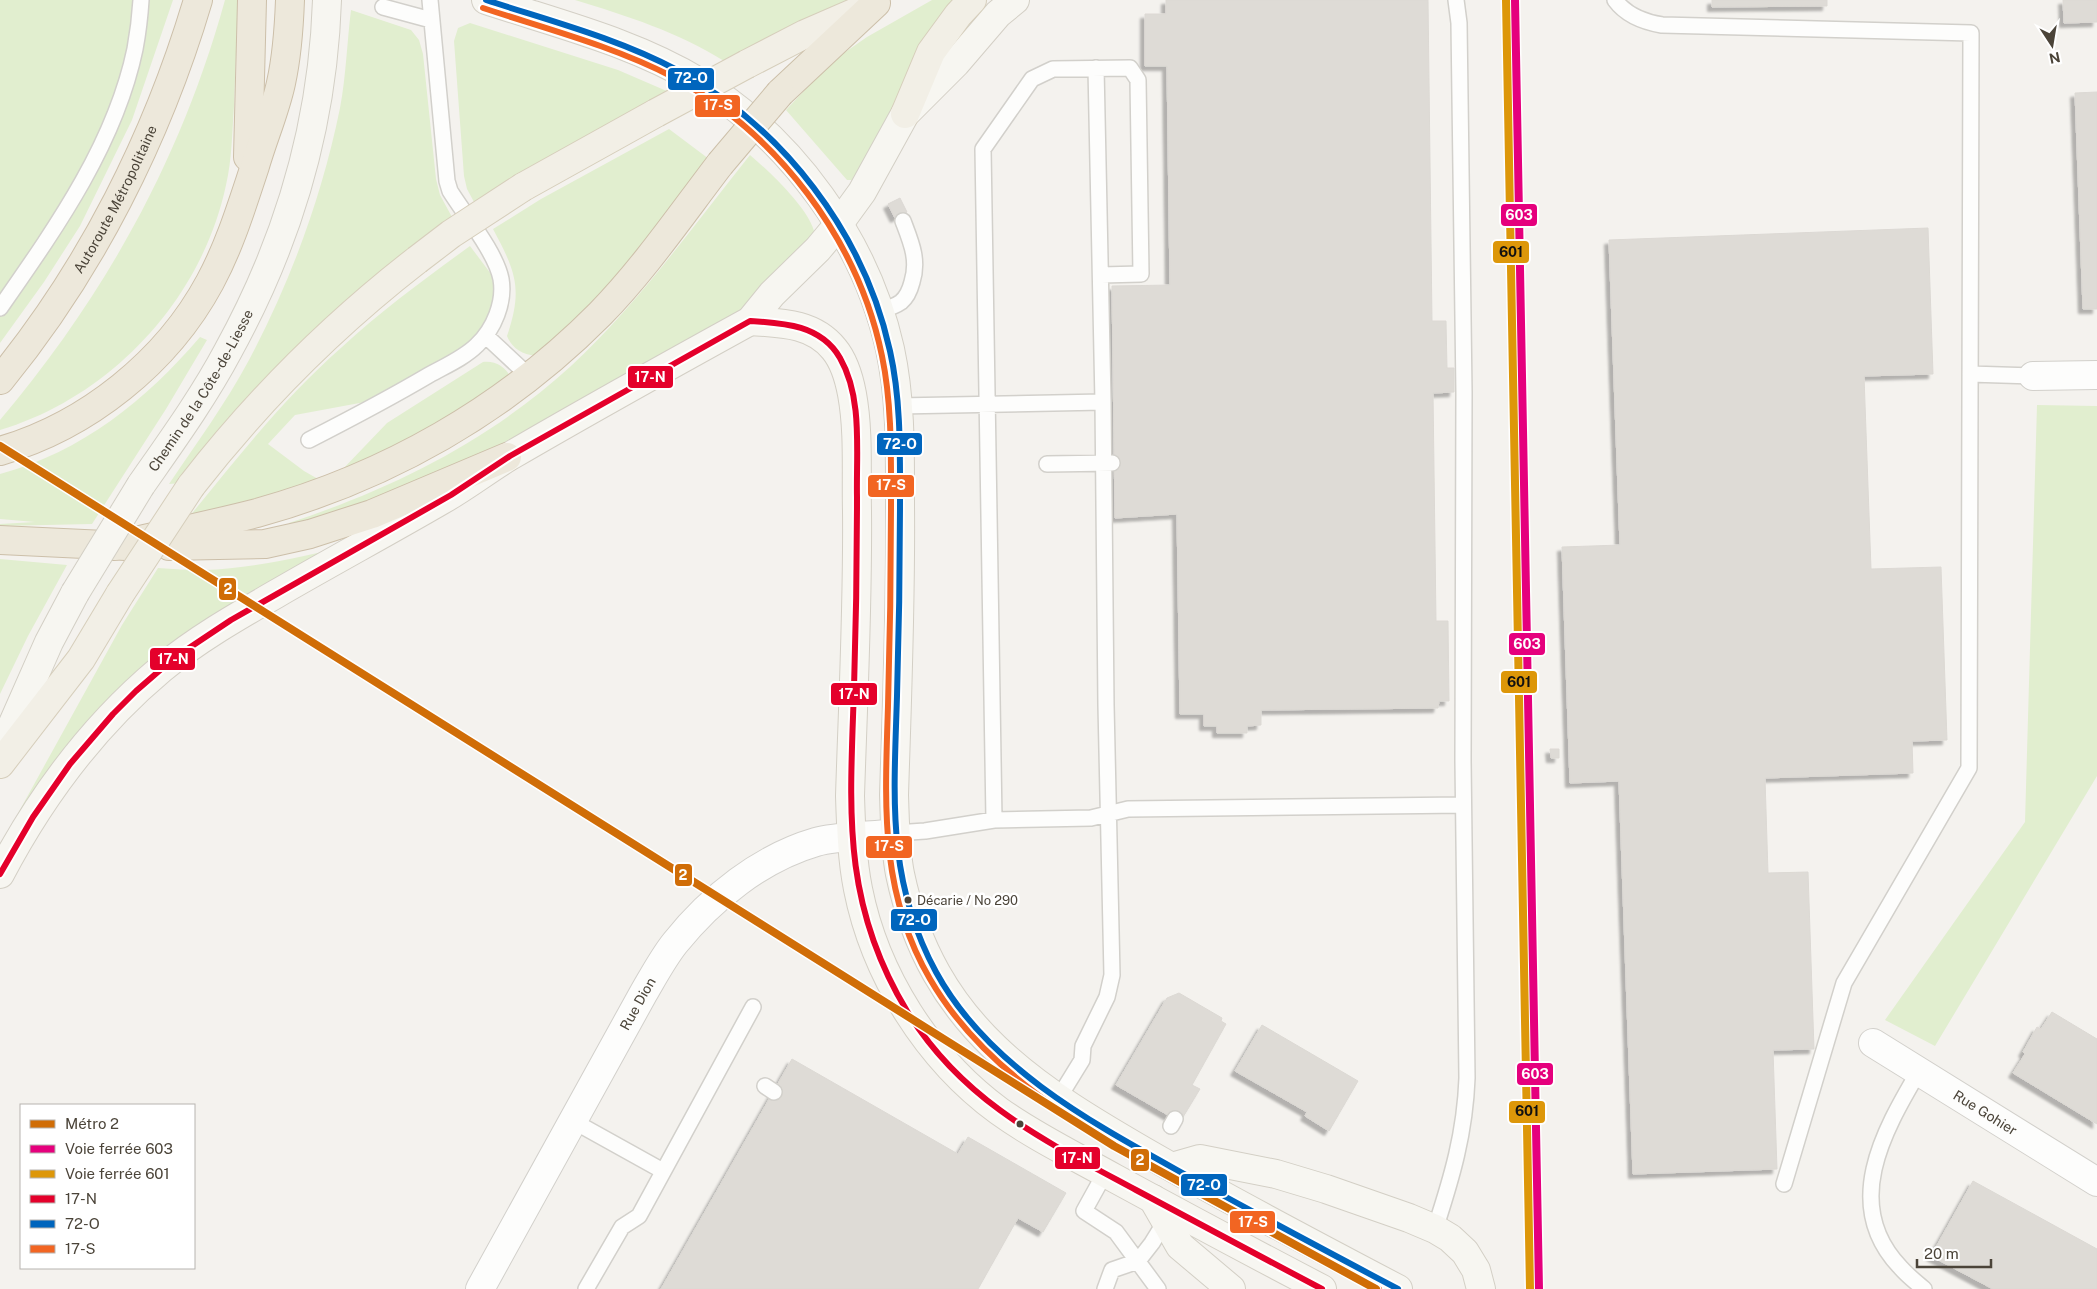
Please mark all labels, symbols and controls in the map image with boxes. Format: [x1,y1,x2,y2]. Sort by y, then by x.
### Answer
north arrow [2027,20,2077,70]
text: N [2048,49,2062,67]
line badge: 72-O [667,67,715,91]
text: 72-O [674,70,708,86]
line badge: 17-S [694,94,741,118]
text: 17-S [703,97,733,113]
street label: Autoroute Métropolitaine [70,123,160,276]
line badge: 603 [1500,203,1538,227]
text: 603 [1505,207,1533,223]
line badge: 601 [1492,240,1530,264]
text: 601 [1499,244,1523,260]
street label: Chemin de la Côte-de-Liesse [145,307,256,475]
line badge: 17-N [627,365,674,389]
text: 17-N [634,369,666,385]
line badge: 72-O [876,432,923,456]
text: 72-O [883,436,917,452]
line badge: 17-S [867,474,915,498]
text: 17-S [876,477,906,493]
line badge: 2 [218,577,237,601]
text: 2 [224,581,233,597]
line badge: 603 [1508,632,1546,656]
text: 603 [1513,636,1541,652]
line badge: 17-N [149,647,196,671]
text: 17-N [157,651,189,667]
line badge: 601 [1500,670,1538,694]
text: 601 [1507,674,1531,690]
line badge: 17-N [830,682,878,706]
text: 17-N [838,686,870,702]
line badge: 17-S [865,835,913,859]
text: 17-S [874,838,904,854]
line badge: 2 [674,863,693,887]
text: 2 [679,867,688,883]
place label: Décarie / No 290 [917,893,1018,908]
marker: Décarie / No 290 [903,895,913,905]
line badge: 72-O [890,908,938,932]
text: 72-O [897,912,931,928]
street label: Rue Dion [617,975,659,1033]
line badge: 603 [1516,1062,1554,1086]
text: 603 [1521,1066,1549,1082]
street label: Rue Gohier [1950,1087,2020,1138]
line badge: 601 [1508,1100,1546,1124]
text: 601 [1515,1103,1539,1119]
legend [20,1104,195,1269]
text: Métro 2 [65,1115,119,1132]
unlabelled marker [1015,1119,1025,1129]
text: Voie ferrée 603 [65,1140,173,1157]
line badge: 17-N [1054,1146,1101,1170]
line badge: 2 [1130,1148,1150,1172]
text: 17-N [1061,1150,1093,1166]
text: 2 [1136,1152,1145,1168]
text: Voie ferrée 601 [65,1165,170,1182]
line badge: 72-O [1180,1173,1228,1197]
text: 72-O [1187,1177,1221,1193]
text: 17-N [65,1190,97,1207]
line badge: 17-S [1229,1210,1276,1234]
text: 17-S [1238,1214,1268,1230]
text: 72-O [65,1215,100,1232]
scale bar [1917,1236,1991,1268]
text: 17-S [65,1240,96,1257]
text: 20 m [1924,1245,1959,1262]

